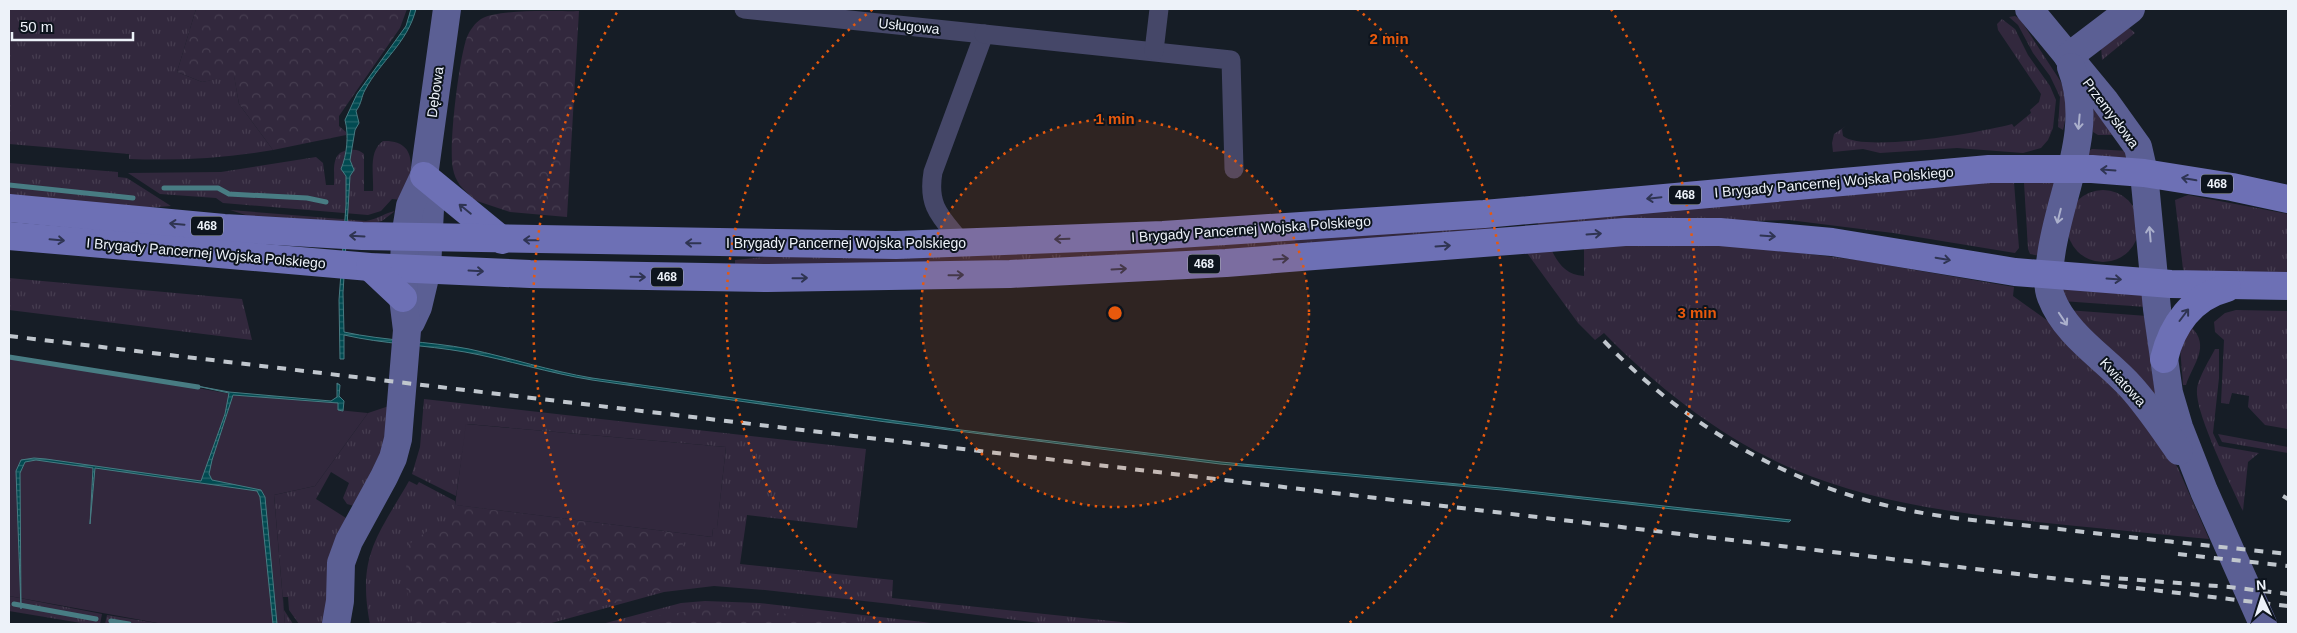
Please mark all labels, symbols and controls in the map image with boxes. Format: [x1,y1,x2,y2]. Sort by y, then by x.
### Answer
scale bar [12,10,134,42]
street label: Usługowa [878,15,941,37]
text: 50 m [20,18,53,35]
text: 2 min [1369,30,1409,47]
street label: Dębowa [424,65,447,119]
street label: Przemysłowa [2080,75,2143,151]
text: 1 min [1095,110,1135,127]
one-way arrow [2074,113,2084,129]
street label: I Brygady Pancernej Wojska Polskiego [1714,164,1955,200]
one-way arrow [2100,166,2116,175]
one-way arrow [2181,174,2197,184]
road number: 468 [2201,174,2233,193]
road number: 468 [1669,186,1701,204]
one-way arrow [1646,193,1662,203]
one-way arrow [458,203,471,214]
one-way arrow [2054,207,2064,223]
street label: I Brygady Pancernej Wojska Polskiego [1131,213,1372,245]
road number: 468 [191,217,223,236]
one-way arrow [169,219,185,228]
one-way arrow [2145,226,2155,242]
one-way arrow [1586,229,1602,239]
one-way arrow [349,231,365,240]
one-way arrow [1760,231,1776,240]
one-way arrow [1054,234,1070,244]
one-way arrow [49,235,65,245]
street label: I Brygady Pancernej Wojska Polskiego [86,235,327,271]
one-way arrow [523,235,539,245]
street label: I Brygady Pancernej Wojska Polskiego [726,235,966,251]
one-way arrow [685,238,702,248]
one-way arrow [1435,242,1451,251]
road number: 468 [1188,254,1220,274]
one-way arrow [1273,254,1289,264]
one-way arrow [1935,255,1951,265]
one-way arrow [1111,264,1127,273]
one-way arrow [467,267,483,276]
road number: 468 [651,268,683,286]
one-way arrow [948,270,964,280]
one-way arrow [630,272,646,281]
one-way arrow [792,273,808,283]
one-way arrow [2106,275,2122,284]
centre of rings [1106,304,1124,322]
text: 3 min [1677,304,1717,321]
one-way arrow [2179,309,2190,322]
one-way arrow [2058,312,2068,326]
street label: Kwiatowa [2097,355,2149,410]
north arrow [2237,573,2287,623]
text: N [2255,577,2267,593]

